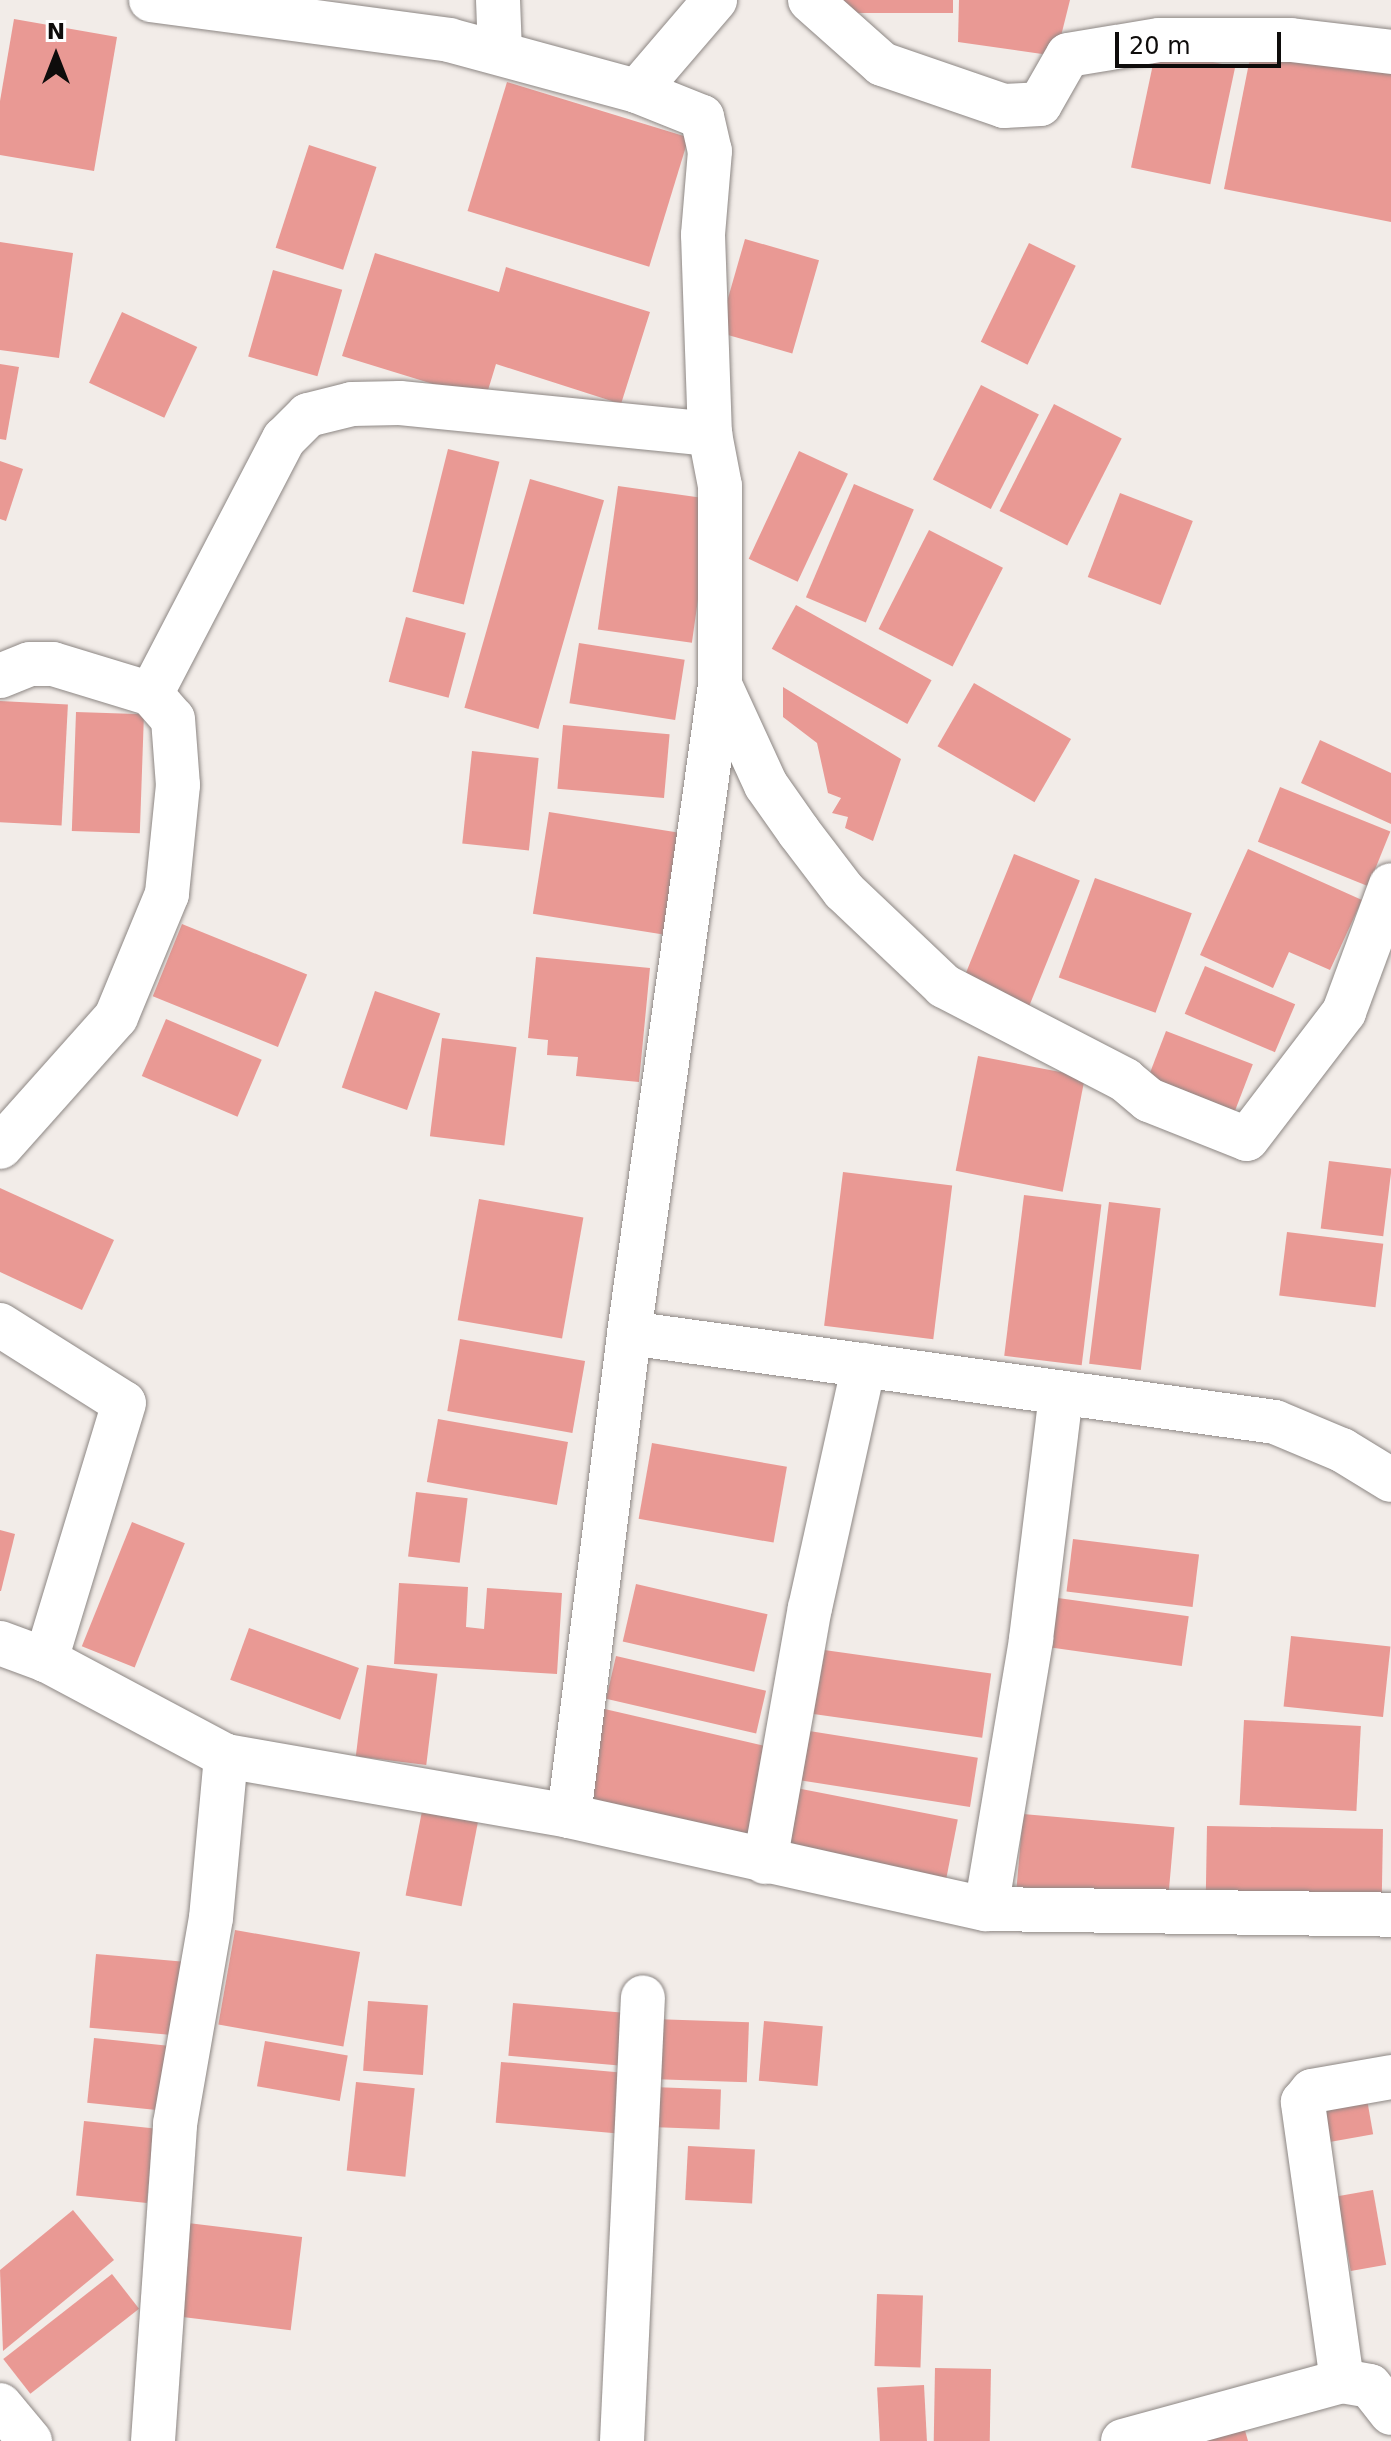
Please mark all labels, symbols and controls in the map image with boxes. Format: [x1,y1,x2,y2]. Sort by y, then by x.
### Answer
north arrow [16,16,96,96]
scale bar [1119,16,1285,66]
text: N [47,19,65,44]
text: 20 m [1129,32,1191,60]

